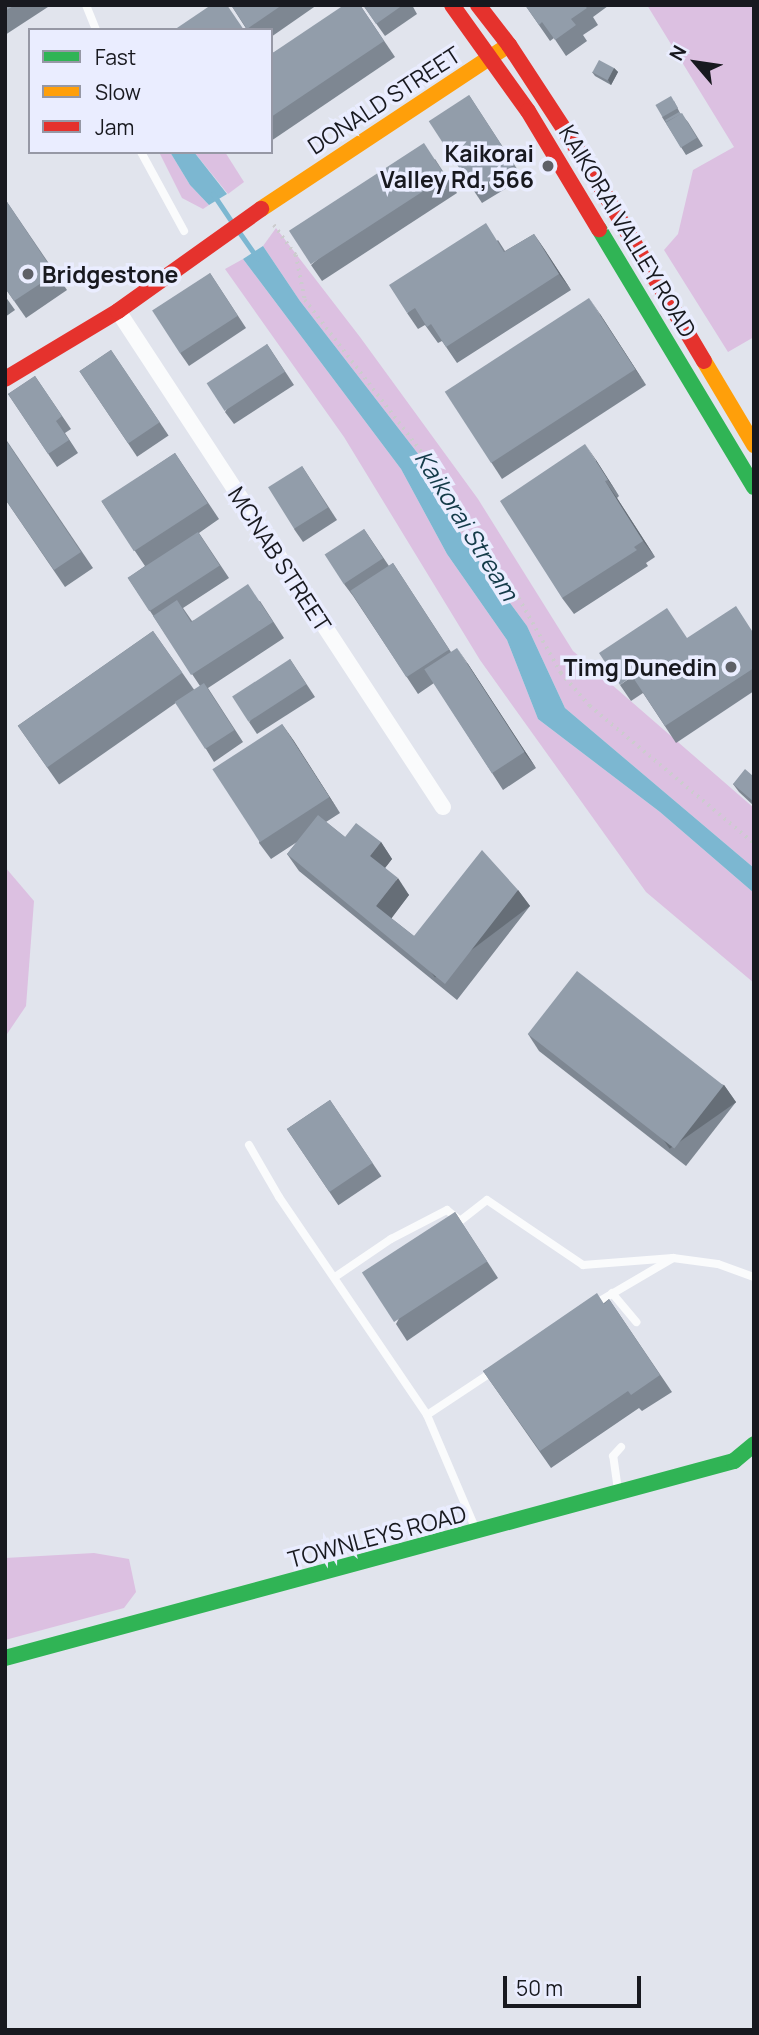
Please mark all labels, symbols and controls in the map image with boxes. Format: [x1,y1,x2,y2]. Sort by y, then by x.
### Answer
legend [28,28,273,154]
north arrow [661,28,731,98]
street label: DONALD STREET [302,40,466,160]
text: N [663,41,692,65]
text: Fast [95,43,136,71]
text: Slow [95,78,141,106]
text: Jam [95,113,134,141]
street label: KAIKORAI VALLEY ROAD [553,119,703,343]
place label: Kaikorai Valley Rd, 566 [380,139,534,193]
marker: Kaikorai Valley Rd, 566 [540,158,556,174]
place label: Bridgestone [42,260,178,288]
marker: Bridgestone [20,266,36,282]
water label: Kaikorai Stream [409,445,525,605]
street label: MCNAB STREET [223,481,337,637]
place label: Timg Dunedin [564,653,717,681]
marker: Timg Dunedin [723,659,739,675]
street label: TOWNLEYS ROAD [285,1499,469,1573]
scale bar [507,1962,645,2006]
text: 50 m [516,1974,563,2002]

